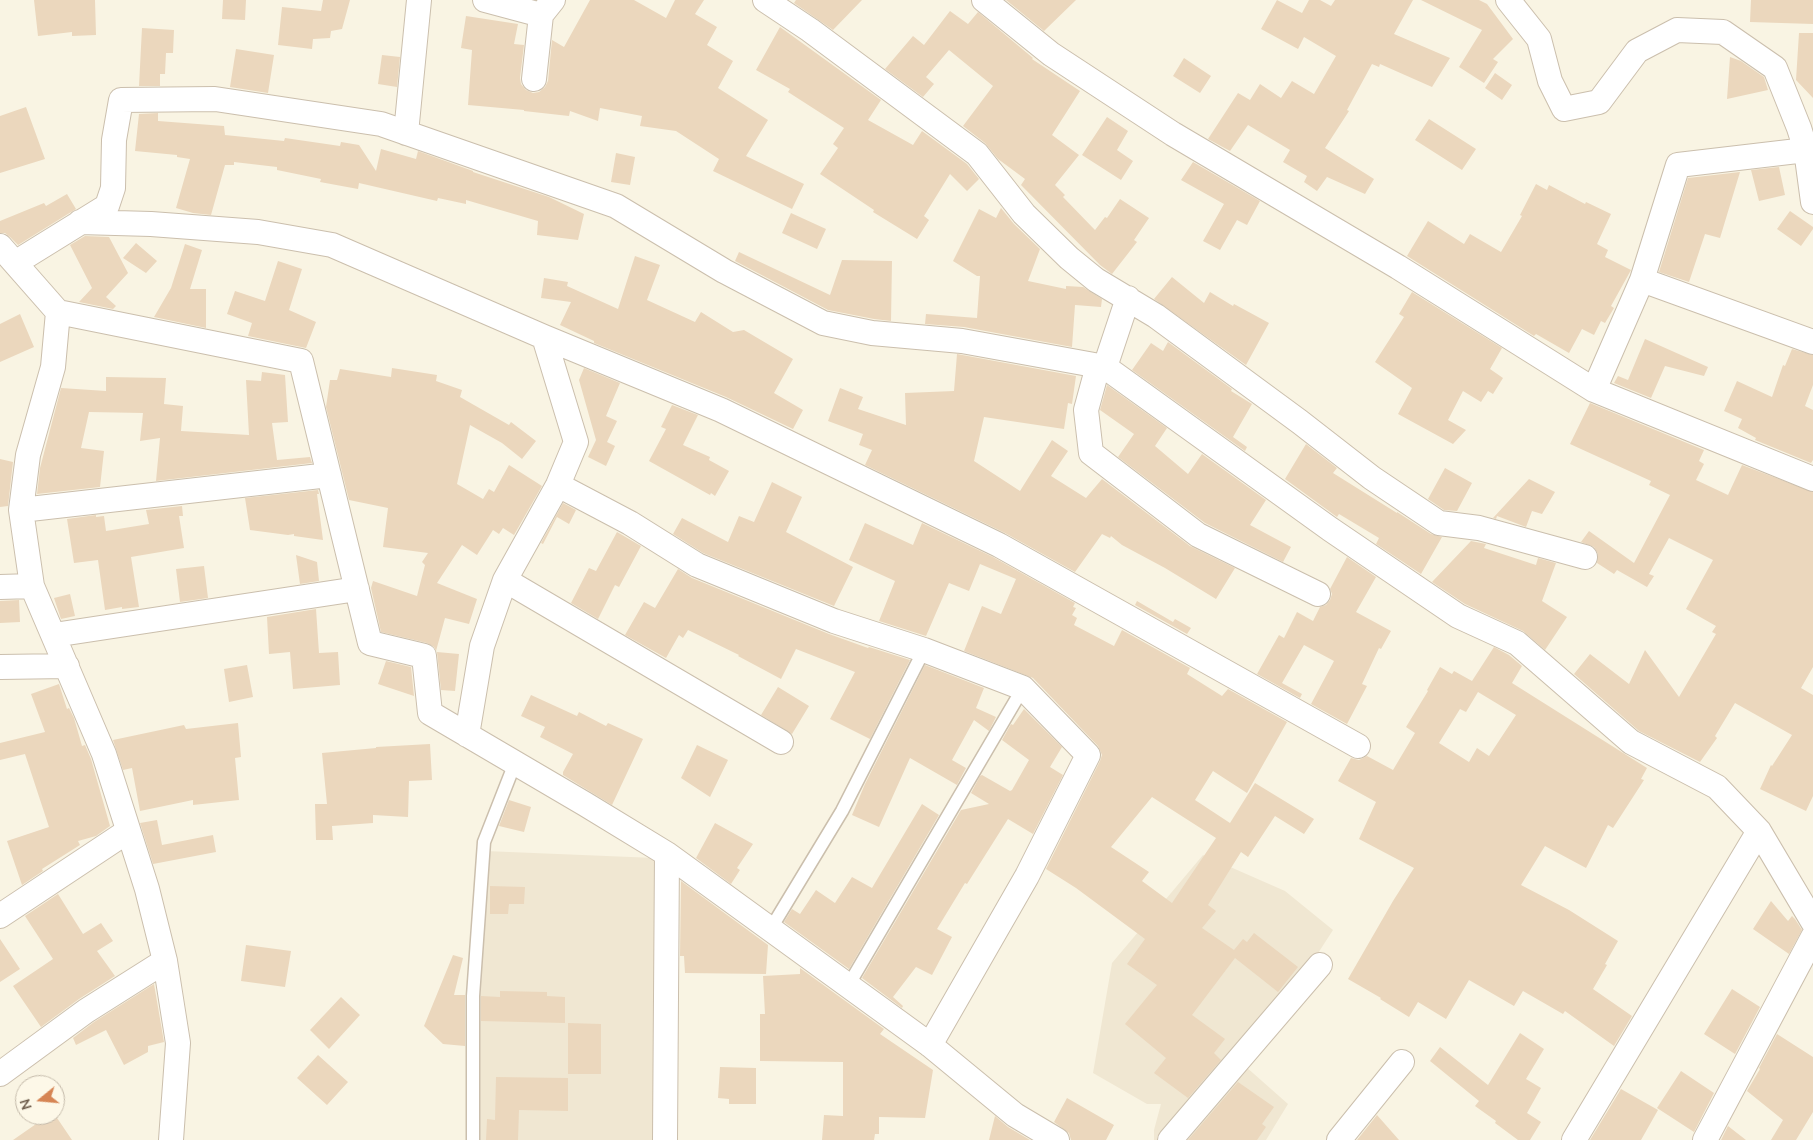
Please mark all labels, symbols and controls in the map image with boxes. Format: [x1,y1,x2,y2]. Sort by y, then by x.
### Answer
north arrow [15,1075,65,1125]
text: N [16,1096,37,1112]

